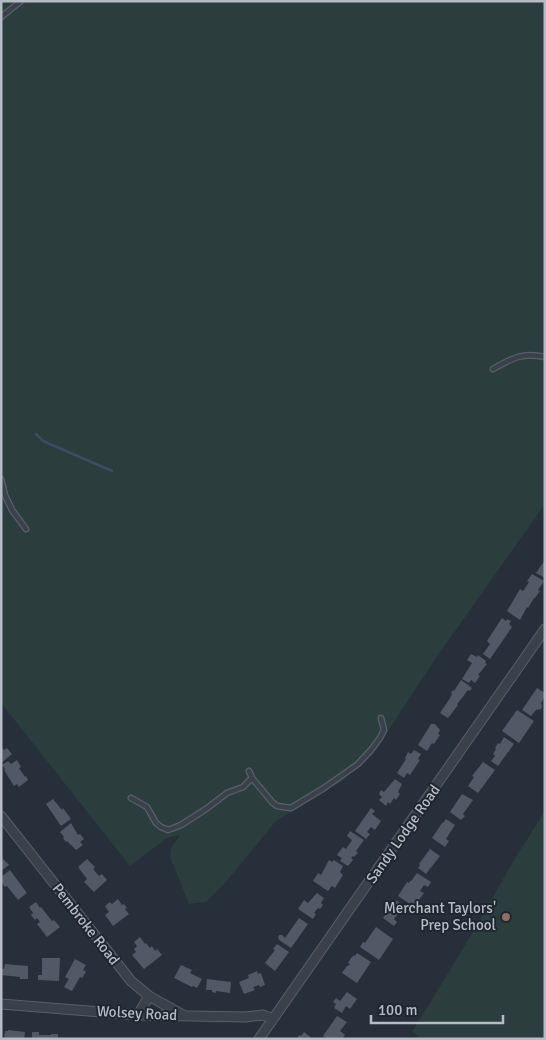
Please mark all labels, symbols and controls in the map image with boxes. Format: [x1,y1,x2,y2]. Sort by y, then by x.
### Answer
street label: Sandy Lodge Road [362,781,444,887]
street label: Pembroke Road [49,880,123,968]
place label: Merchant Taylors' Prep School [384,899,496,934]
marker: Merchant Taylors' Prep School [500,911,512,923]
scale bar [371,992,504,1024]
text: 100 m [378,1001,418,1019]
street label: Wolsey Road [96,1002,178,1024]

